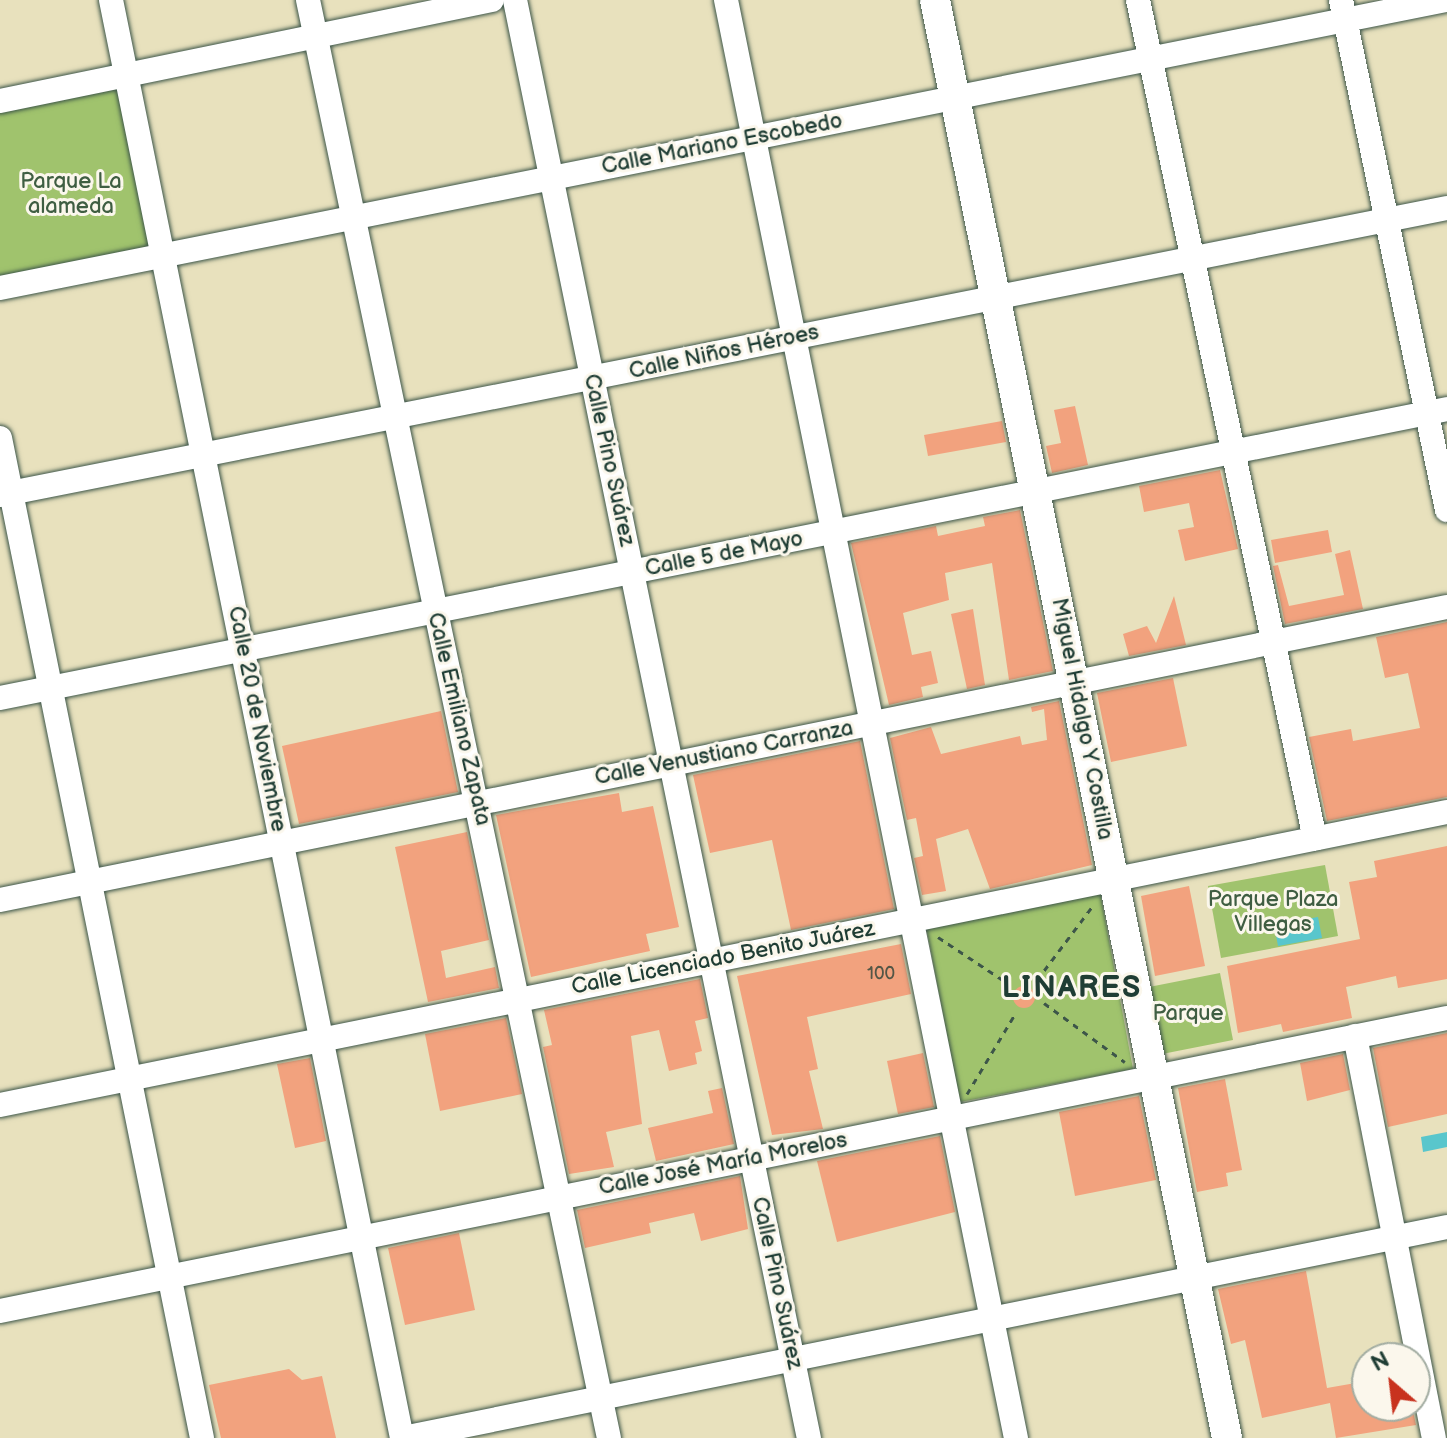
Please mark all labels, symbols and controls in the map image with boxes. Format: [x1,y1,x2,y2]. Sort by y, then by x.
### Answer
street label: Calle Mariano Escobedo [599,108,845,180]
park label: Parque La alameda [20,168,122,220]
street label: Calle Niños Héroes [627,319,821,385]
street label: Calle Pino Suárez [578,371,640,549]
street label: Calle 5 de Mayo [643,526,805,582]
street label: Miguel Hidalgo Y Costilla [1045,595,1119,843]
street label: Calle 20 de Noviembre [222,604,292,834]
street label: Calle Emiliano Zapata [422,610,496,828]
street label: Calle Venustiano Carranza [592,715,856,791]
park label: Parque Plaza Villegas [1208,886,1338,938]
street label: Calle Licenciado Benito Juárez [569,916,877,1000]
house number: 100 [867,963,895,985]
district label: LINARES [1002,970,1142,1006]
park label: Parque [1152,1001,1224,1027]
street label: Calle José María Morelos [596,1127,850,1201]
street label: Calle Pino Suárez [746,1194,808,1372]
north arrow [1351,1342,1431,1422]
text: N [1367,1346,1394,1378]

